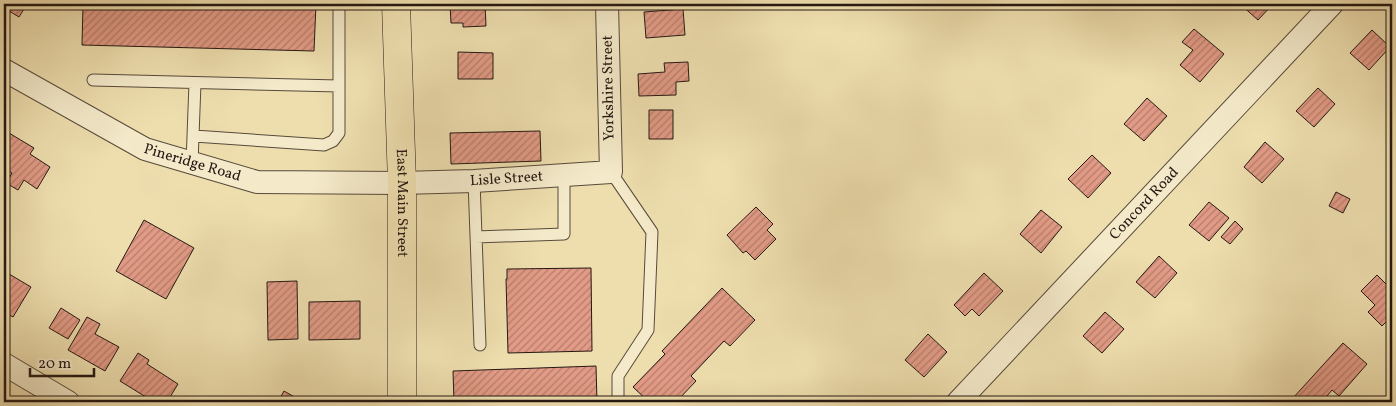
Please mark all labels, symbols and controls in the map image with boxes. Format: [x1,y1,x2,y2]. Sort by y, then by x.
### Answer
street label: Yorkshire Street [598,35,620,141]
street label: Pineridge Road [141,139,243,187]
street label: East Main Street [390,148,413,257]
street label: Concord Road [1105,163,1184,245]
street label: Lisle Street [469,166,544,192]
scale bar [30,346,94,378]
text: 20 m [38,354,71,375]

